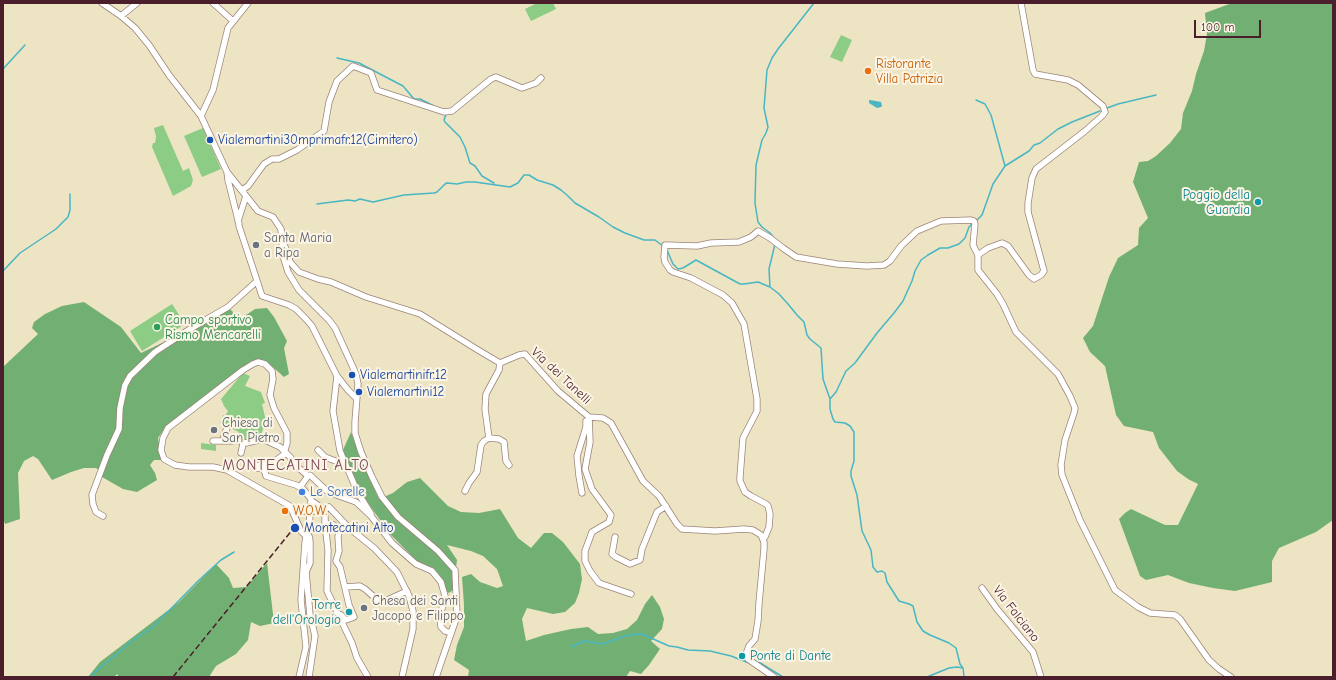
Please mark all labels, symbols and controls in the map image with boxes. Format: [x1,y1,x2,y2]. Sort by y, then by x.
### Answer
scale bar [1196,12,1263,38]
text: 100 m [1201,20,1234,34]
place label: Ristorante Villa Patrizia [876,56,943,87]
marker: Ristorante Villa Patrizia [863,66,873,76]
place label: Vialemartini30mprimafr.12(Cimitero) [218,132,418,148]
marker: Vialemartini30mprimafr.12(Cimitero) [205,135,215,145]
place label: Poggio della Guardia [1183,187,1250,218]
marker: Poggio della Guardia [1253,197,1263,207]
place label: Santa Maria a Ripa [264,230,332,261]
marker: Santa Maria a Ripa [251,240,261,250]
place label: Campo sportivo Rismo Mencarelli [165,312,261,343]
marker: Campo sportivo Rismo Mencarelli [152,322,162,332]
street label: Via dei Tanelli [528,344,594,408]
place label: Vialemartinifr.12 [360,367,447,383]
marker: Vialemartinifr.12 [347,370,357,380]
place label: Vialemartini12 [367,384,444,400]
marker: Vialemartini12 [354,387,364,397]
place label: Chiesa di San Pietro [222,415,280,446]
marker: Chiesa di San Pietro [209,425,219,435]
district label: MONTECATINI ALTO [222,457,370,475]
place label: Le Sorelle [310,484,365,500]
marker: Le Sorelle [297,487,307,497]
place label: W.O.W. [293,503,327,519]
marker: W.O.W. [280,506,290,516]
place label: Montecatini Alto [304,520,394,536]
marker: Montecatini Alto [289,522,301,534]
street label: Via Falciano [989,583,1043,645]
place label: Chesa dei Santi Jacopo e Filippo [372,593,464,624]
place label: Torre dell'Orologio [273,597,341,628]
marker: Chesa dei Santi Jacopo e Filippo [359,603,369,613]
marker: Torre dell'Orologio [344,607,354,617]
place label: Ponte di Dante [750,648,831,664]
marker: Ponte di Dante [737,651,747,661]

